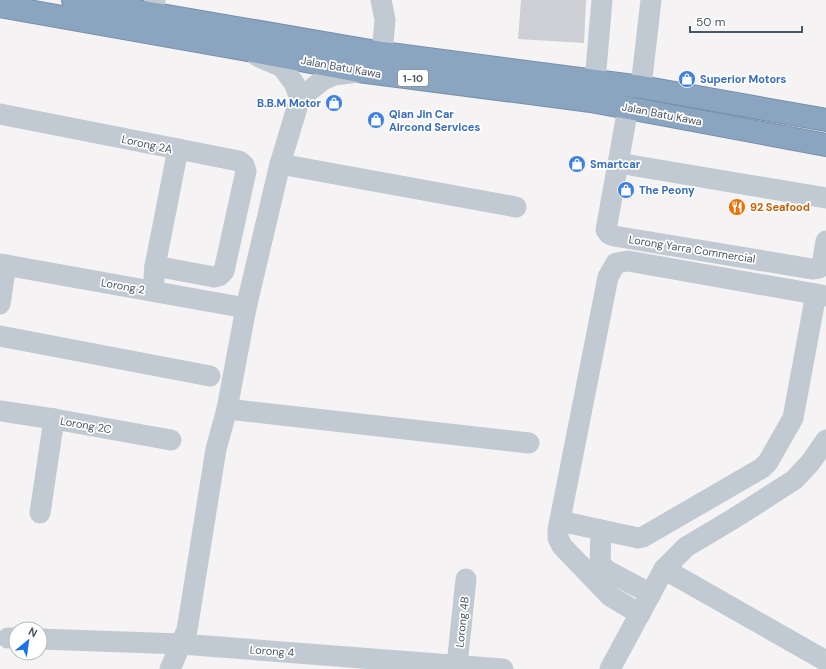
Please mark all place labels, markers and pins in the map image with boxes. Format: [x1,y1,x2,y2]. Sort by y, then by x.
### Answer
shop icon: Superior Motors [677,69,697,89]
place label: Superior Motors [700,72,787,86]
shop icon: B.B.M Motor [324,93,344,113]
place label: B.B.M Motor [257,96,321,110]
place label: Qian Jin Car Aircond Services [389,107,480,134]
shop icon: Qian Jin Car Aircond Services [366,110,386,130]
shop icon: Smartcar [567,154,587,174]
place label: Smartcar [590,157,641,171]
shop icon: The Peony [616,180,636,200]
place label: The Peony [639,183,695,197]
restaurant icon: 92 Seafood [727,197,747,217]
place label: 92 Seafood [750,200,810,214]

